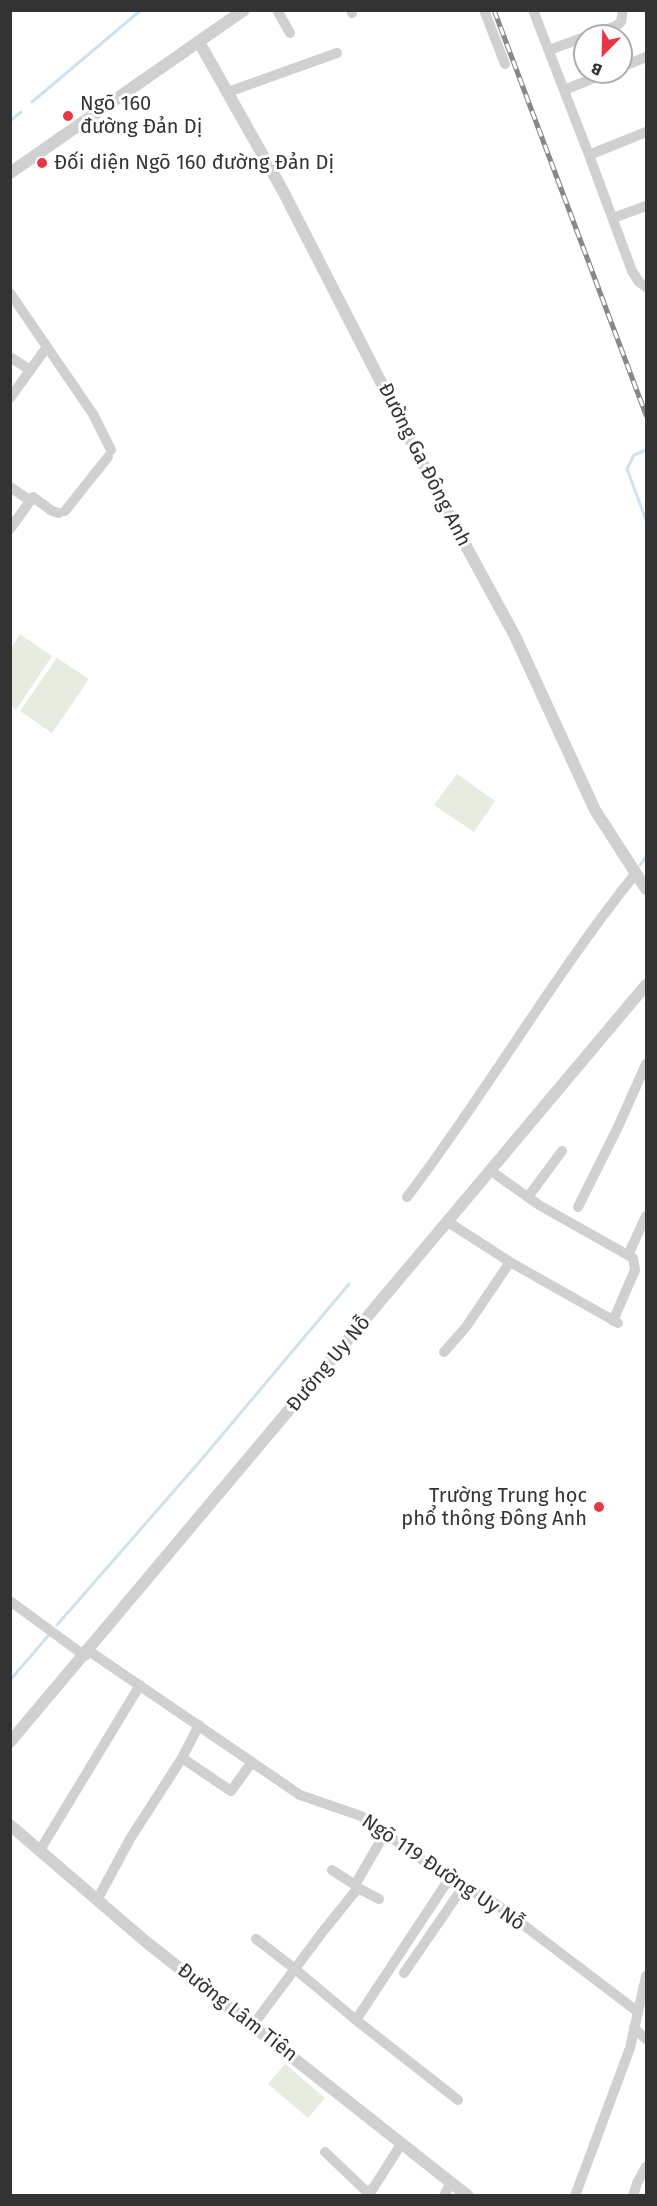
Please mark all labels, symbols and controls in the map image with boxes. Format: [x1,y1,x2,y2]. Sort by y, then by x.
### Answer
north arrow [573,24,633,84]
text: B [588,59,605,80]
place label: Ngõ 160 đường Đản Dị [80,92,202,139]
marker: Ngõ 160 đường Đản Dị [61,109,75,123]
place label: Đối diện Ngõ 160 đường Đản Dị [54,151,334,175]
marker: Đối diện Ngõ 160 đường Đản Dị [35,156,49,170]
street label: Đường Ga Đông Anh [372,379,476,551]
street label: Đường Uy Nỗ [282,1311,376,1417]
place label: Trường Trung học phổ thông Đông Anh [401,1484,587,1531]
marker: Trường Trung học phổ thông Đông Anh [592,1500,606,1514]
street label: Ngõ 119 Đường Uy Nỗ [357,1810,529,1936]
street label: Đường Lâm Tiên [172,1959,302,2067]

